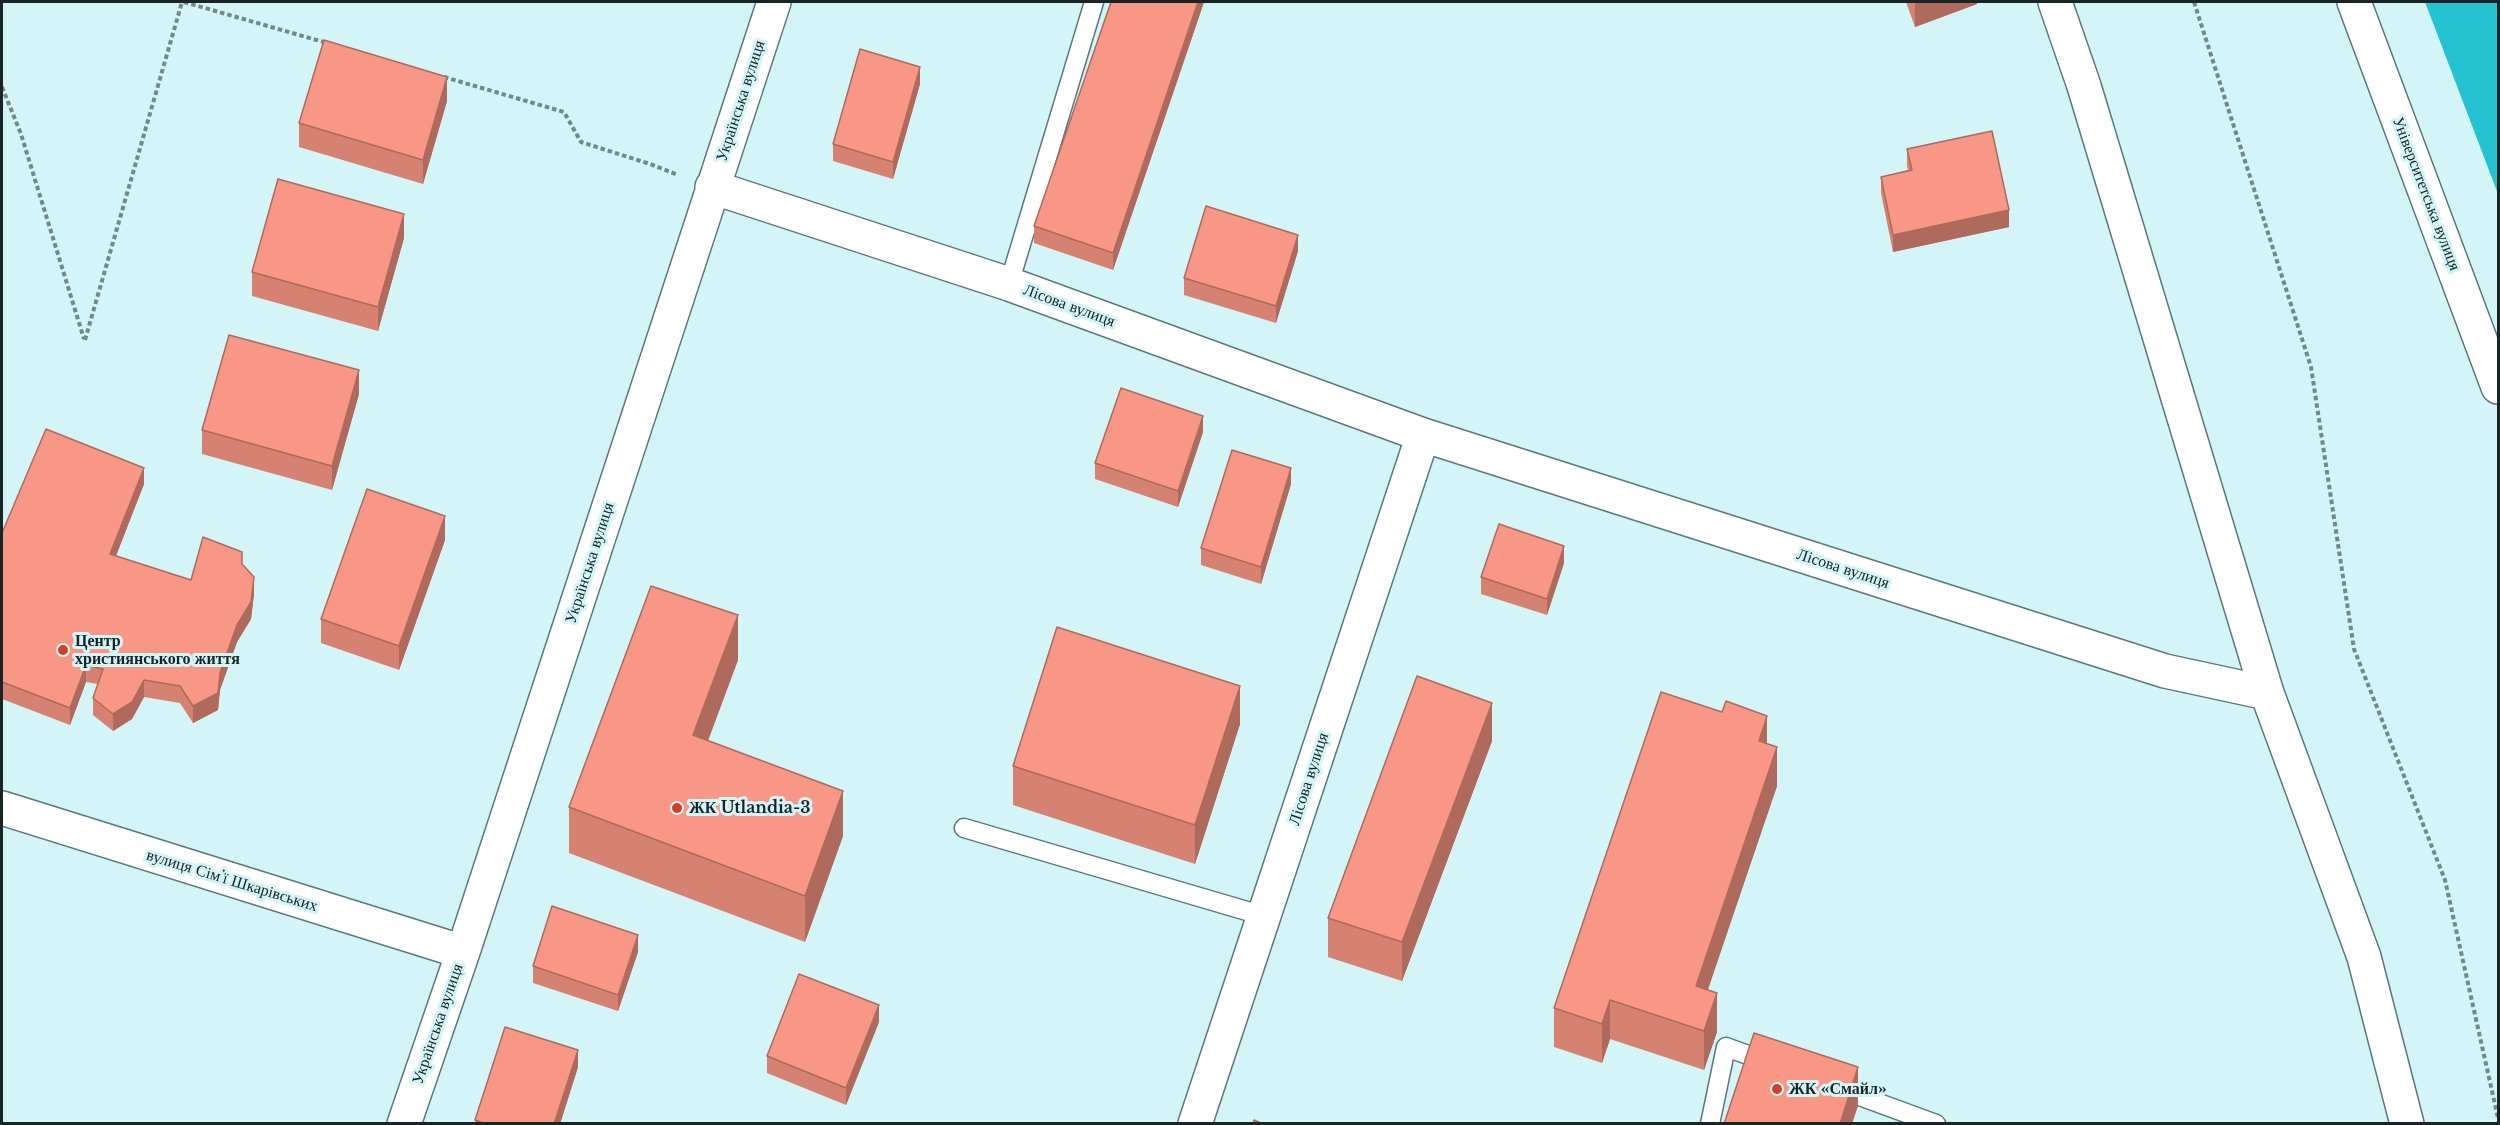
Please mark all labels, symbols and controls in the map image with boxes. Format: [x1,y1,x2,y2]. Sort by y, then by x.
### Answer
street label: Українська вулиця [712,38,770,164]
street label: Університетська вулиця [2388,115,2464,273]
street label: Лісова вулиця [1021,281,1117,331]
street label: Українська вулиця [561,500,619,626]
street label: Лісова вулиця [1794,545,1892,593]
place label: Центр християнського життя [75,631,240,669]
marker: Центр християнського життя [56,643,70,657]
street label: Лісова вулиця [1285,730,1333,828]
place label: ЖК Utlandia-3 [689,798,811,818]
marker: ЖК Utlandia-3 [670,801,684,815]
street label: вулиця Сімʼї Шкарівських [144,846,320,916]
street label: Українська вулиця [408,961,468,1087]
place label: ЖК «Смайл» [1789,1079,1887,1099]
marker: ЖК «Смайл» [1770,1082,1784,1096]

